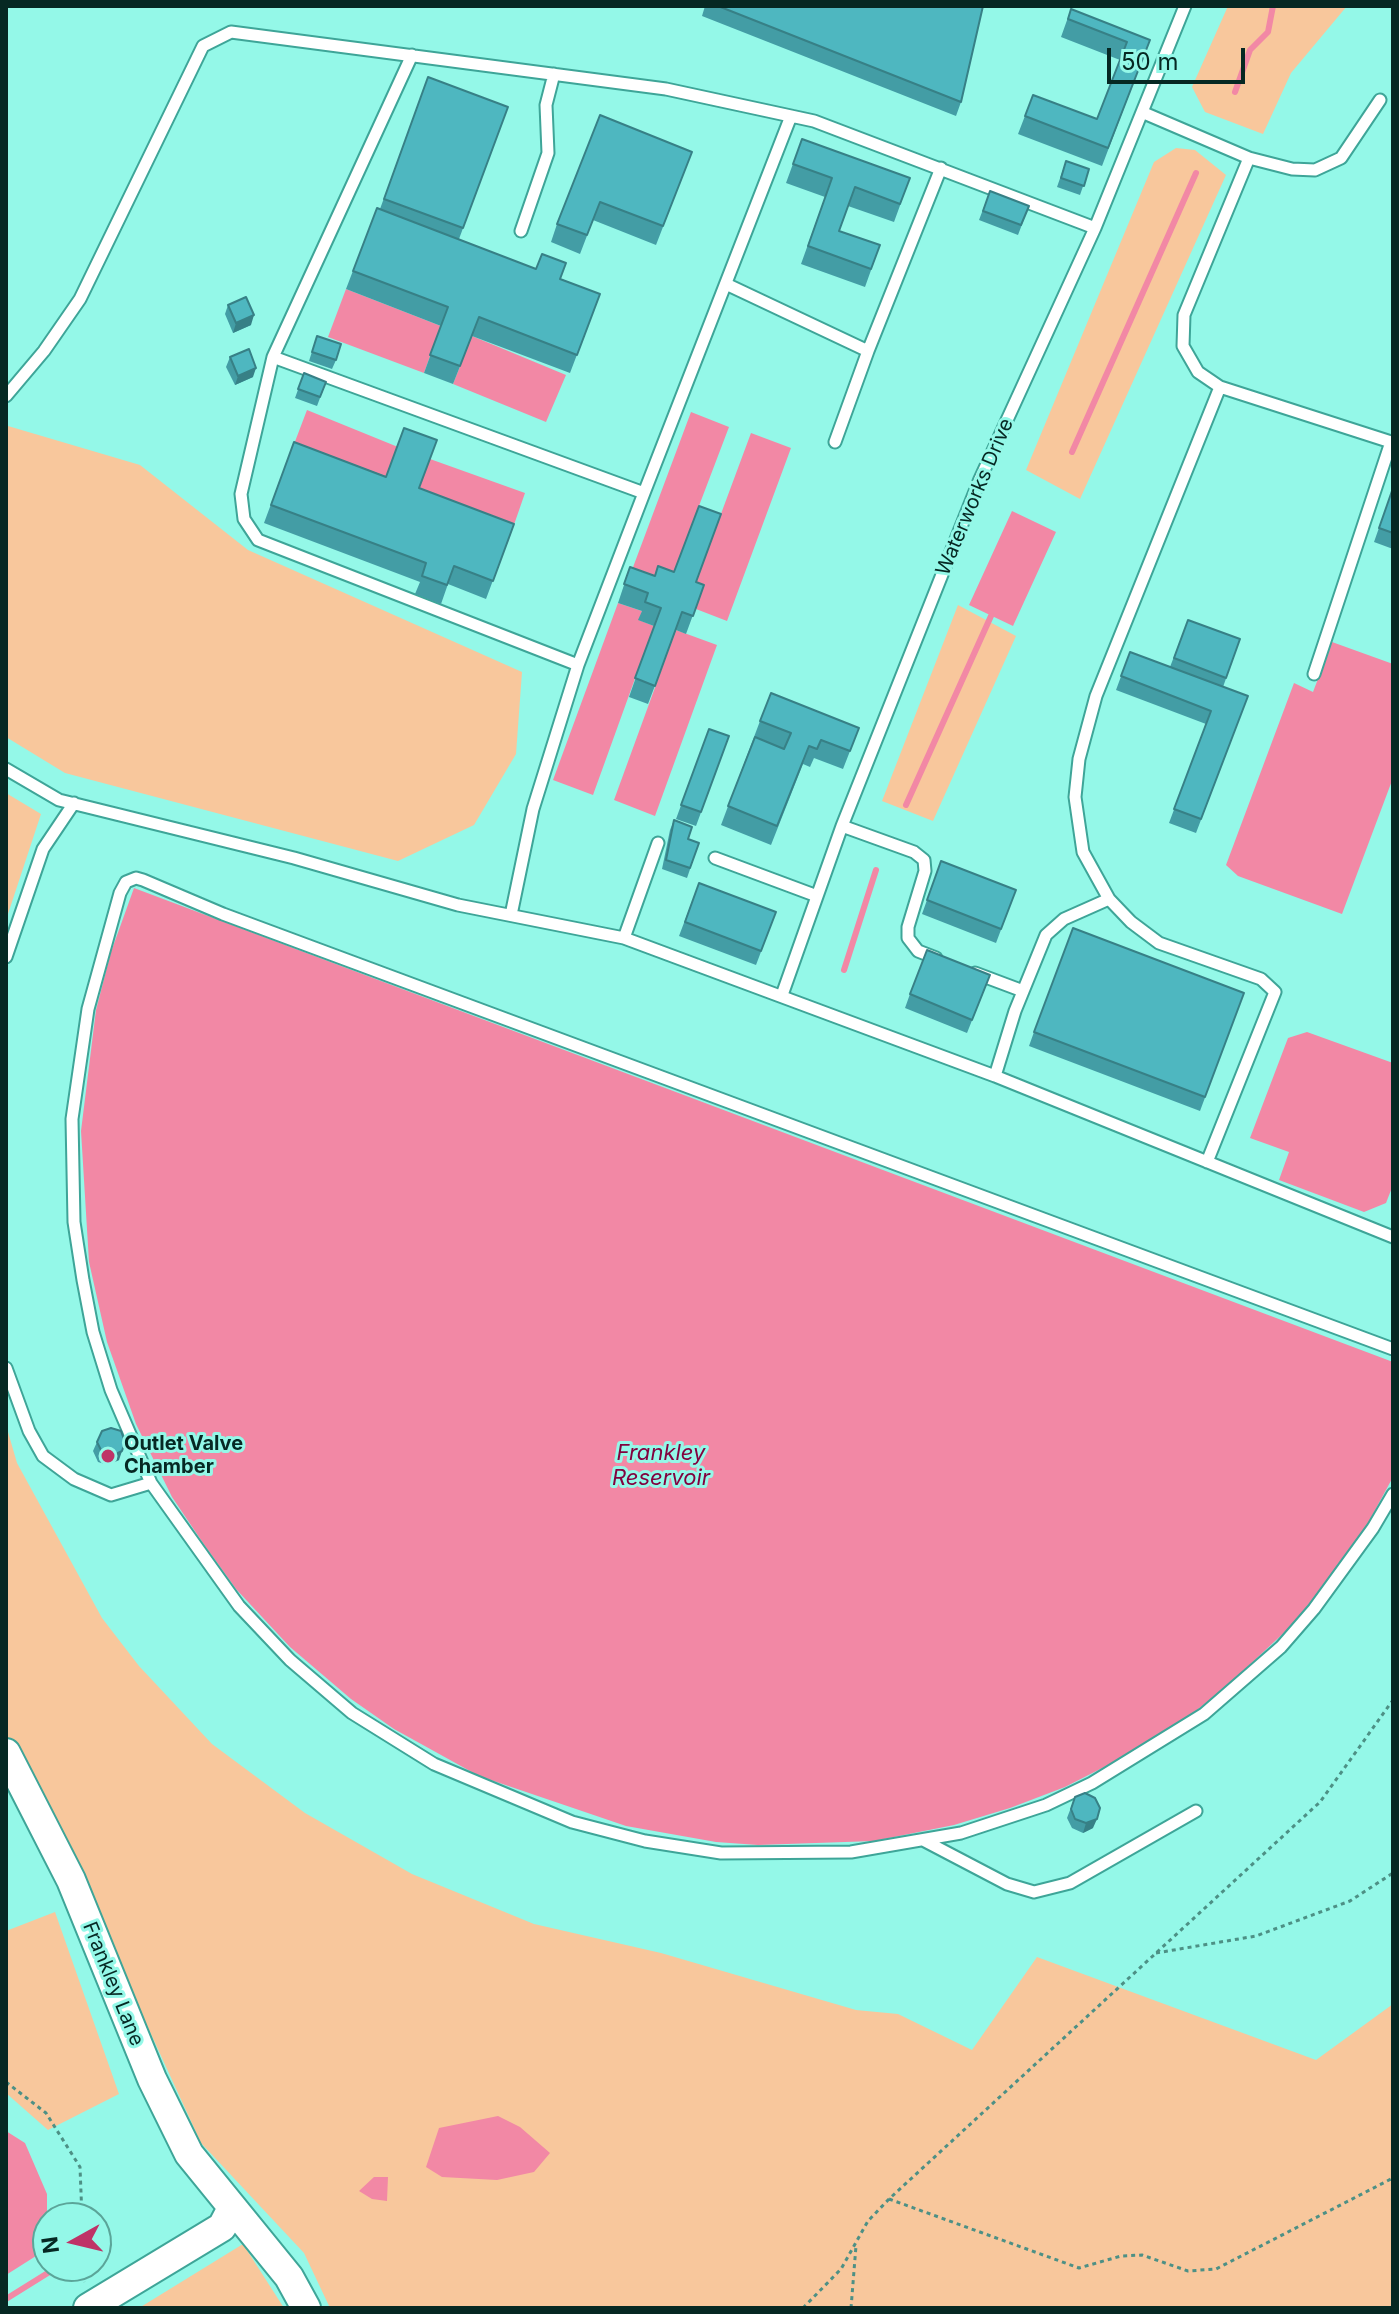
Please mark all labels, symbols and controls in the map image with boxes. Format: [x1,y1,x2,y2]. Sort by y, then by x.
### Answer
scale bar [1111,32,1249,82]
text: 50 m [1121,47,1179,76]
street label: Waterworks Drive [931,415,1019,579]
place label: Outlet Valve Chamber [124,1432,243,1479]
water label: Frankley Reservoir [612,1440,710,1492]
marker: Outlet Valve Chamber [99,1447,117,1465]
street label: Frankley Lane [77,1918,149,2050]
north arrow [32,2202,112,2282]
text: N [36,2235,64,2255]

